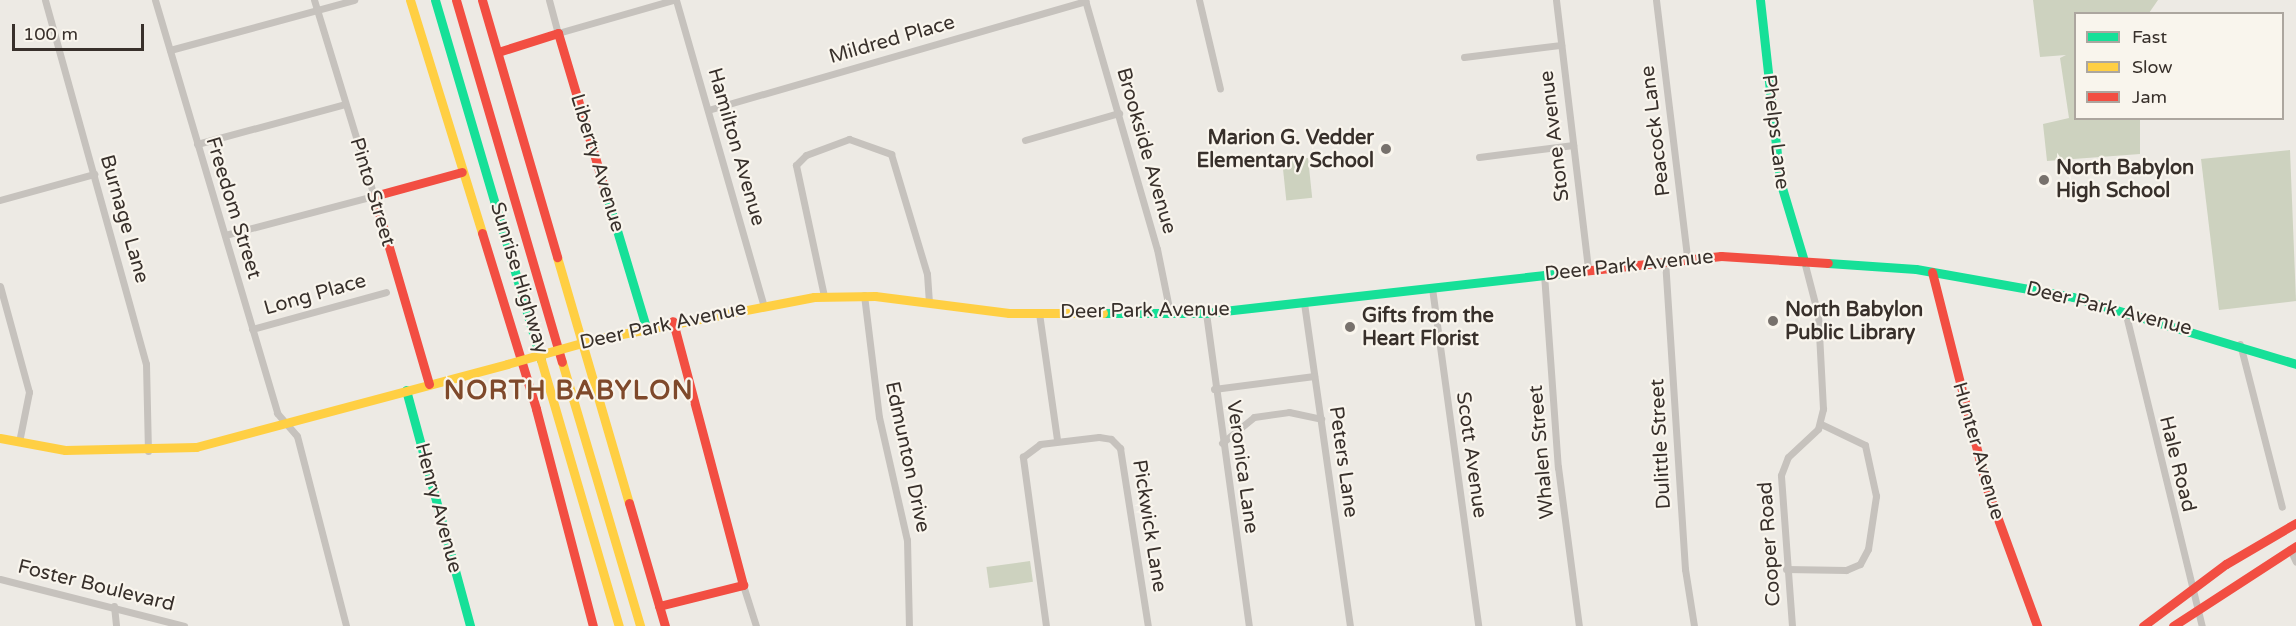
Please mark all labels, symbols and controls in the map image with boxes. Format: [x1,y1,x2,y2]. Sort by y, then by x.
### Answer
street label: Mildred Place [826,11,958,69]
scale bar [15,12,147,50]
legend [2074,12,2284,120]
text: 100 m [23,23,78,45]
text: Fast [2132,26,2167,48]
text: Slow [2132,56,2173,78]
street label: Peacock Lane [1636,64,1676,198]
street label: Hamilton Avenue [702,65,770,229]
street label: Brookside Avenue [1111,65,1181,237]
street label: Stone Avenue [1535,69,1575,203]
street label: Phelps Lane [1756,73,1794,191]
text: Jam [2132,86,2167,108]
street label: Liberty Avenue [565,91,629,235]
place label: Marion G. Vedder Elementary School [1196,126,1374,173]
street label: Freedom Street [200,134,266,282]
street label: Pinto Street [344,135,400,249]
marker: Marion G. Vedder Elementary School [1379,142,1393,156]
street label: Burnage Lane [94,152,154,286]
place label: North Babylon High School [2056,156,2194,203]
marker: North Babylon High School [2037,173,2051,187]
street label: Sunrise Highway [485,199,553,357]
street label: Deer Park Avenue [1543,245,1715,287]
street label: Long Place [261,269,369,321]
street label: Deer Park Avenue [2024,277,2194,341]
street label: Deer Park Avenue [578,297,748,355]
street label: Deer Park Avenue [1060,298,1230,324]
place label: North Babylon Public Library [1785,298,1923,345]
place label: Gifts from the Heart Florist [1362,304,1494,351]
marker: North Babylon Public Library [1766,314,1780,328]
marker: Gifts from the Heart Florist [1343,320,1357,334]
district label: NORTH BABYLON [444,375,694,407]
street label: Dulittle Street [1646,378,1676,510]
street label: Edmunton Drive [879,379,935,535]
street label: Hunter Avenue [1947,379,2009,523]
street label: Whalen Street [1524,384,1560,520]
street label: Scott Avenue [1450,390,1492,520]
street label: Veronica Lane [1221,399,1263,535]
street label: Peters Lane [1323,405,1363,519]
street label: Hale Road [2153,414,2201,514]
street label: Henry Avenue [409,440,467,576]
street label: Pickwick Lane [1127,458,1171,594]
street label: Cooper Road [1754,481,1786,607]
street label: Foster Boulevard [15,555,177,617]

